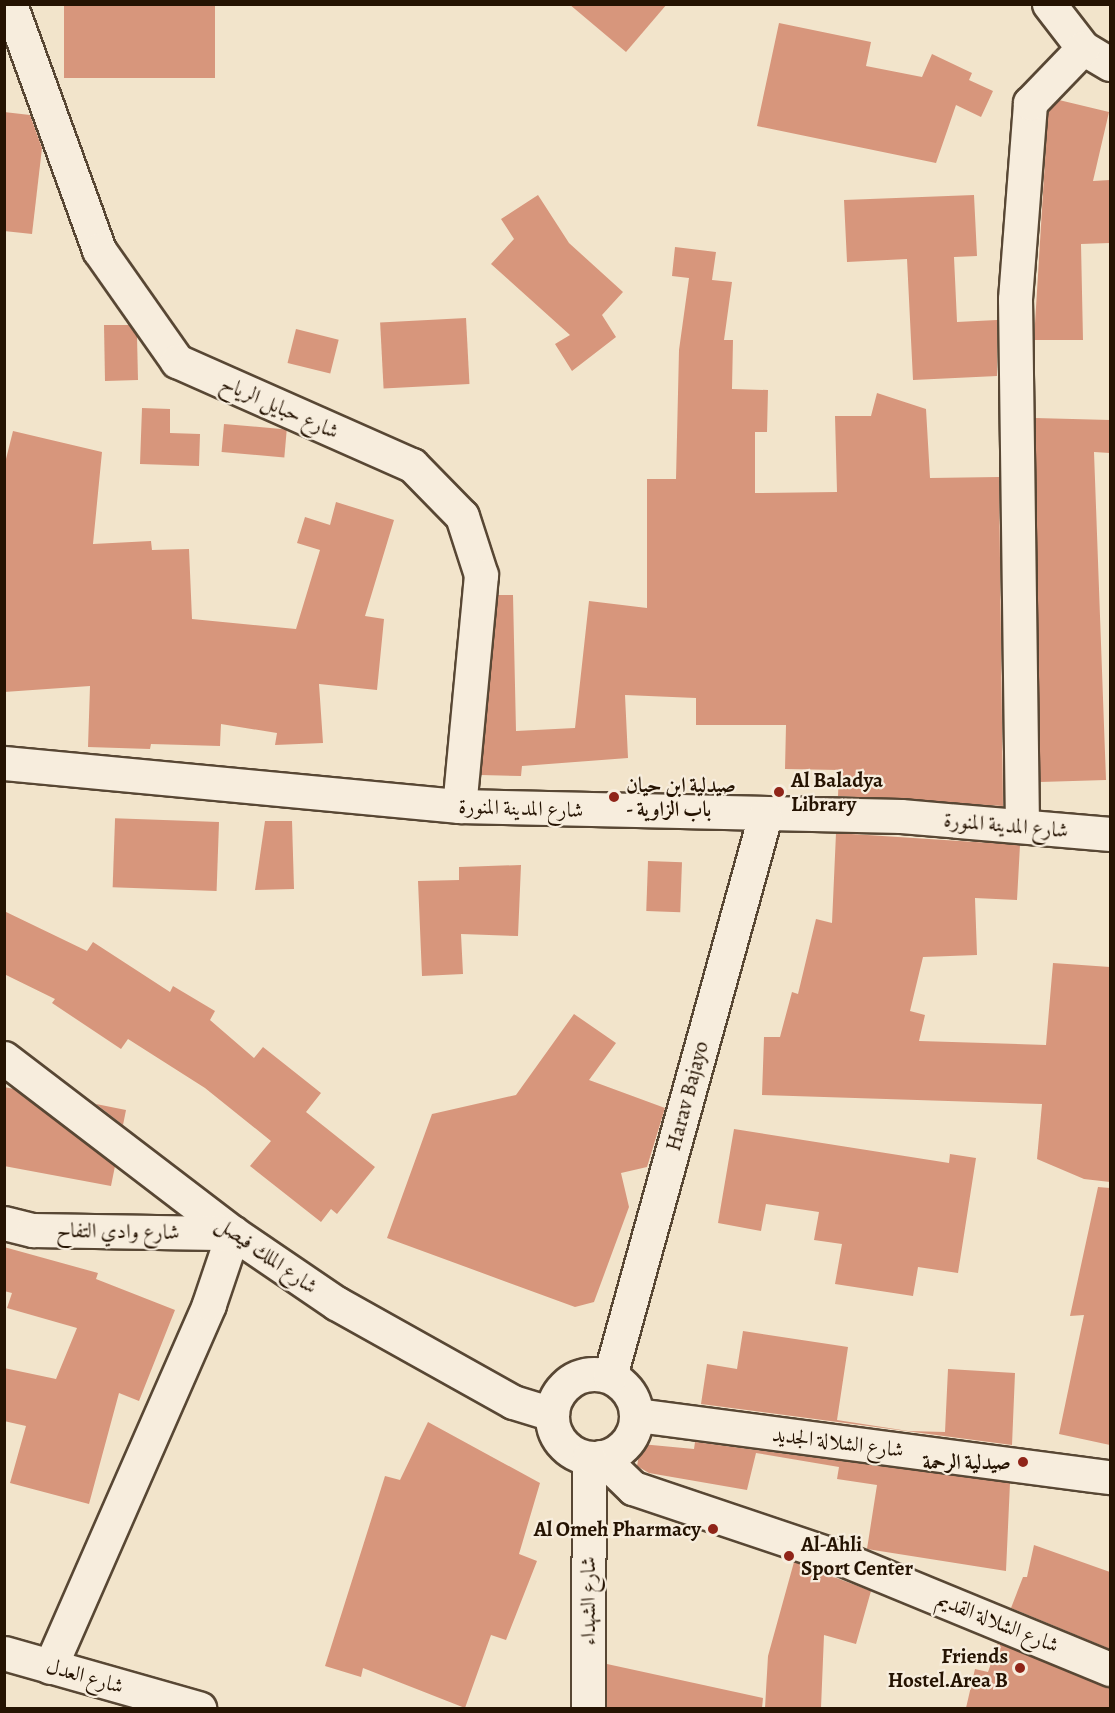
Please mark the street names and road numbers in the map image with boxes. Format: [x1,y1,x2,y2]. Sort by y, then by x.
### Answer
street label: شارع حبايل الرياح [217,370,343,444]
street label: شارع المدينة المنورة [458,793,584,823]
street label: شارع المدينة المنورة [943,807,1069,843]
street label: Harav Bajayo [660,1038,714,1154]
street label: شارع الملك فيصل [211,1211,323,1299]
street label: شارع وادي التفاح [56,1217,180,1245]
street label: شارع الشلالة الجديد [771,1421,905,1463]
street label: شارع الشهداء [575,1557,601,1645]
street label: شارع الشلالة القديم [933,1586,1063,1658]
street label: شارع العدل [44,1653,126,1699]

